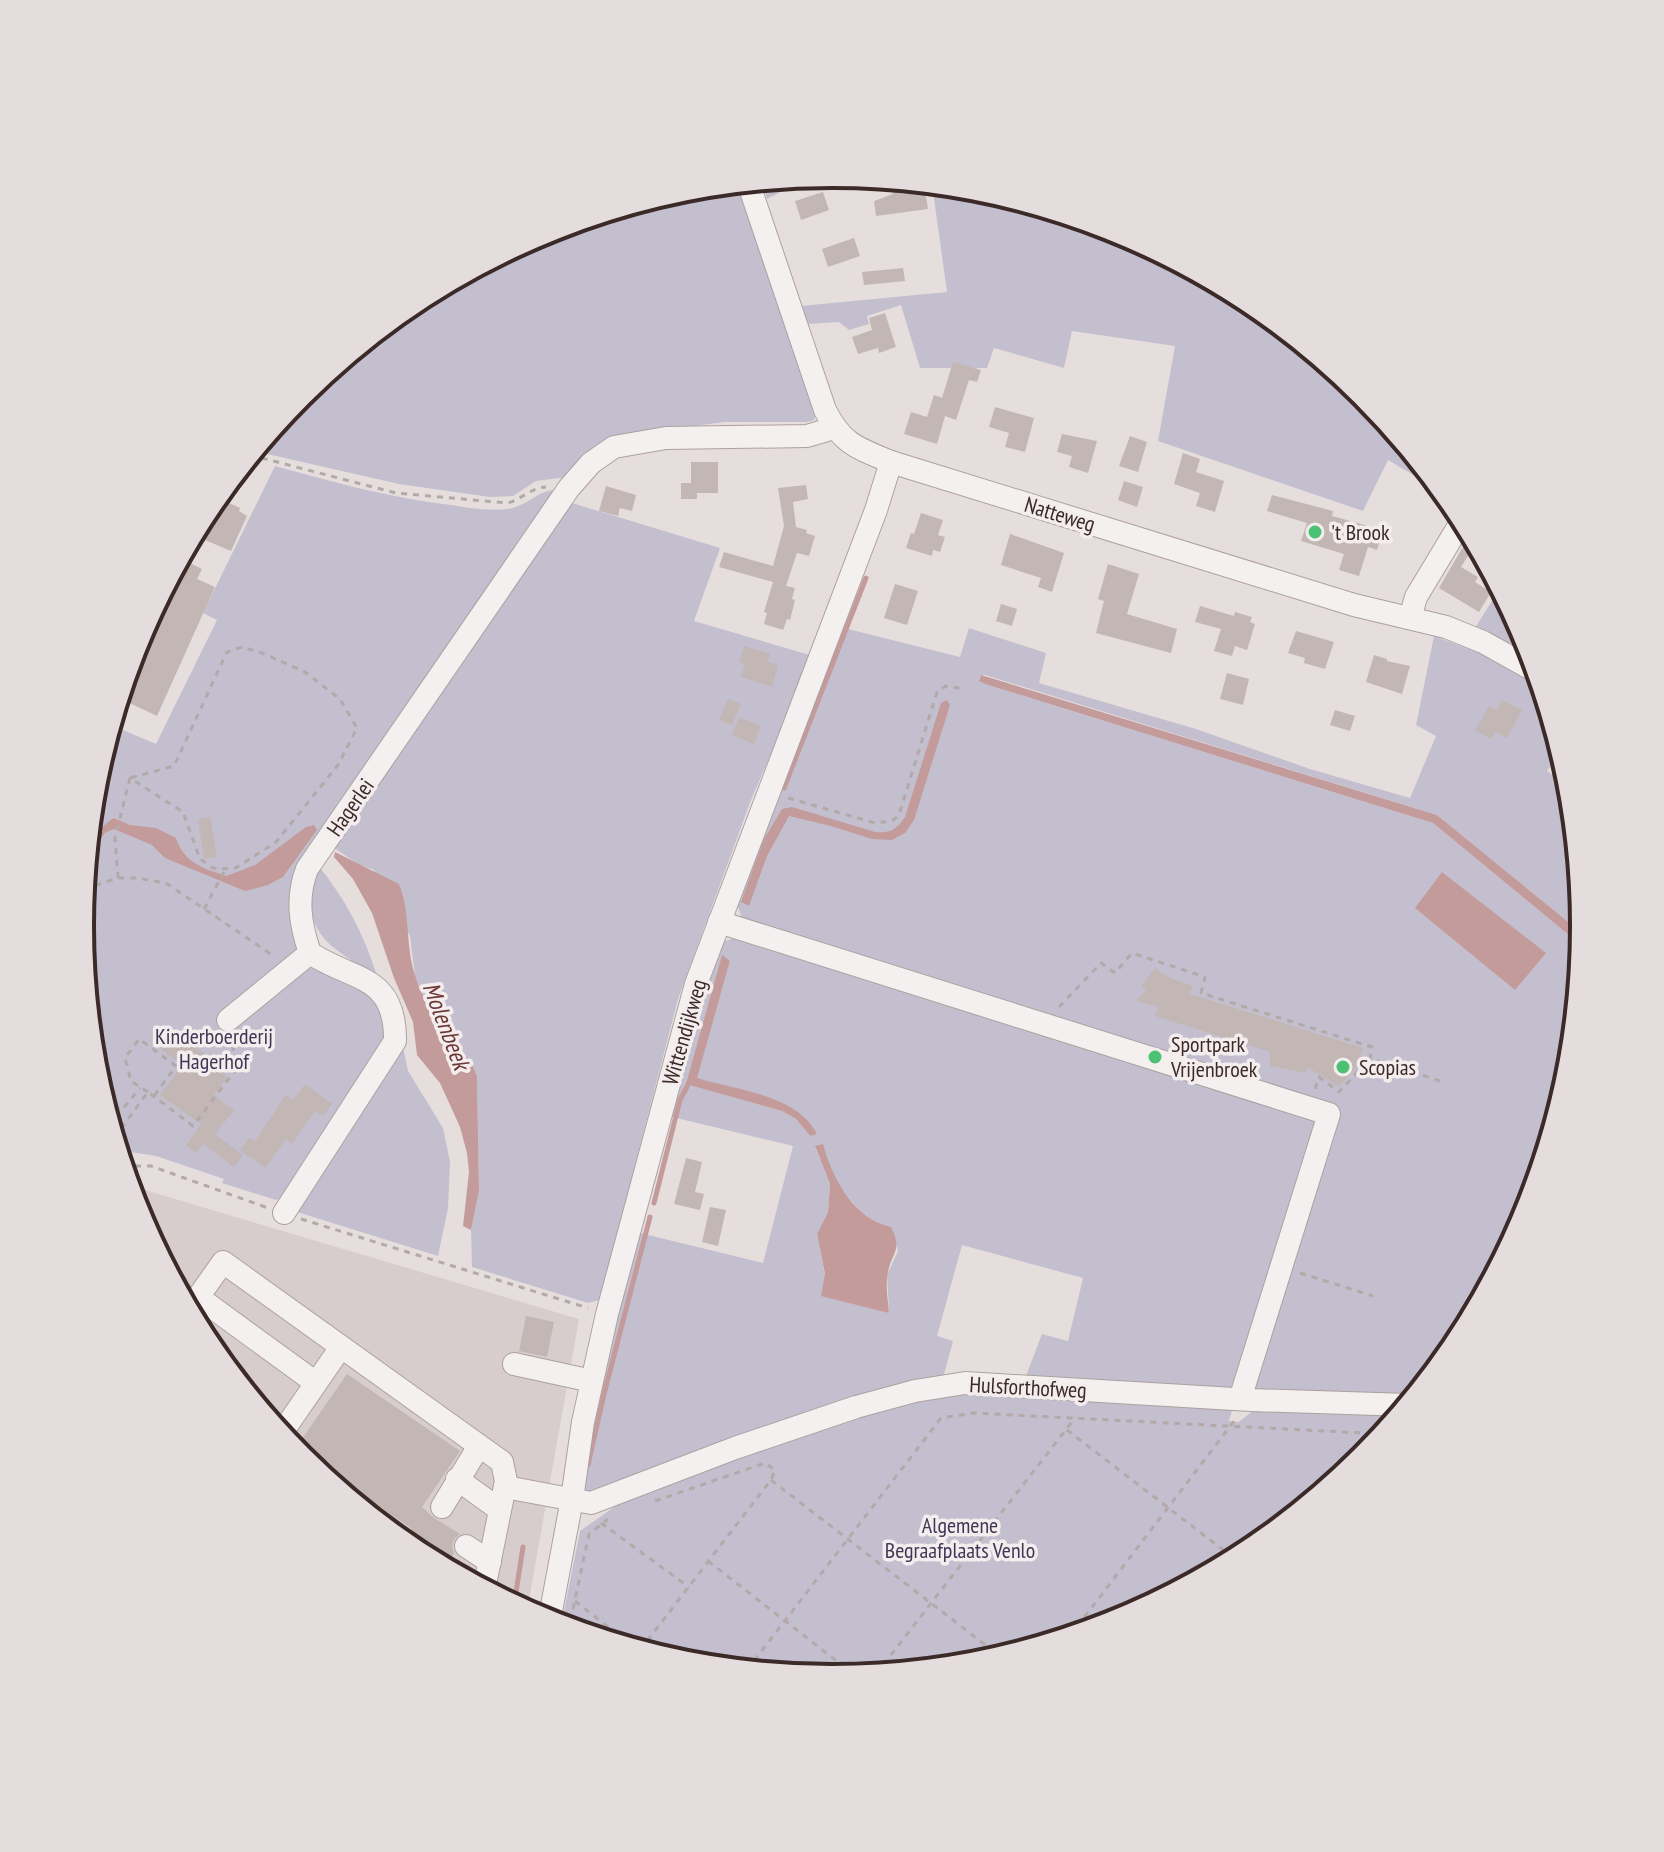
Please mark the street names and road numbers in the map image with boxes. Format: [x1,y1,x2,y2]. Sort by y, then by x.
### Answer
street label: Natteweg [1021,490,1099,538]
street label: Hagerlei [320,773,380,841]
street label: Wittendijkweg [656,976,712,1088]
street label: Hulsforthofweg [969,1370,1087,1404]

